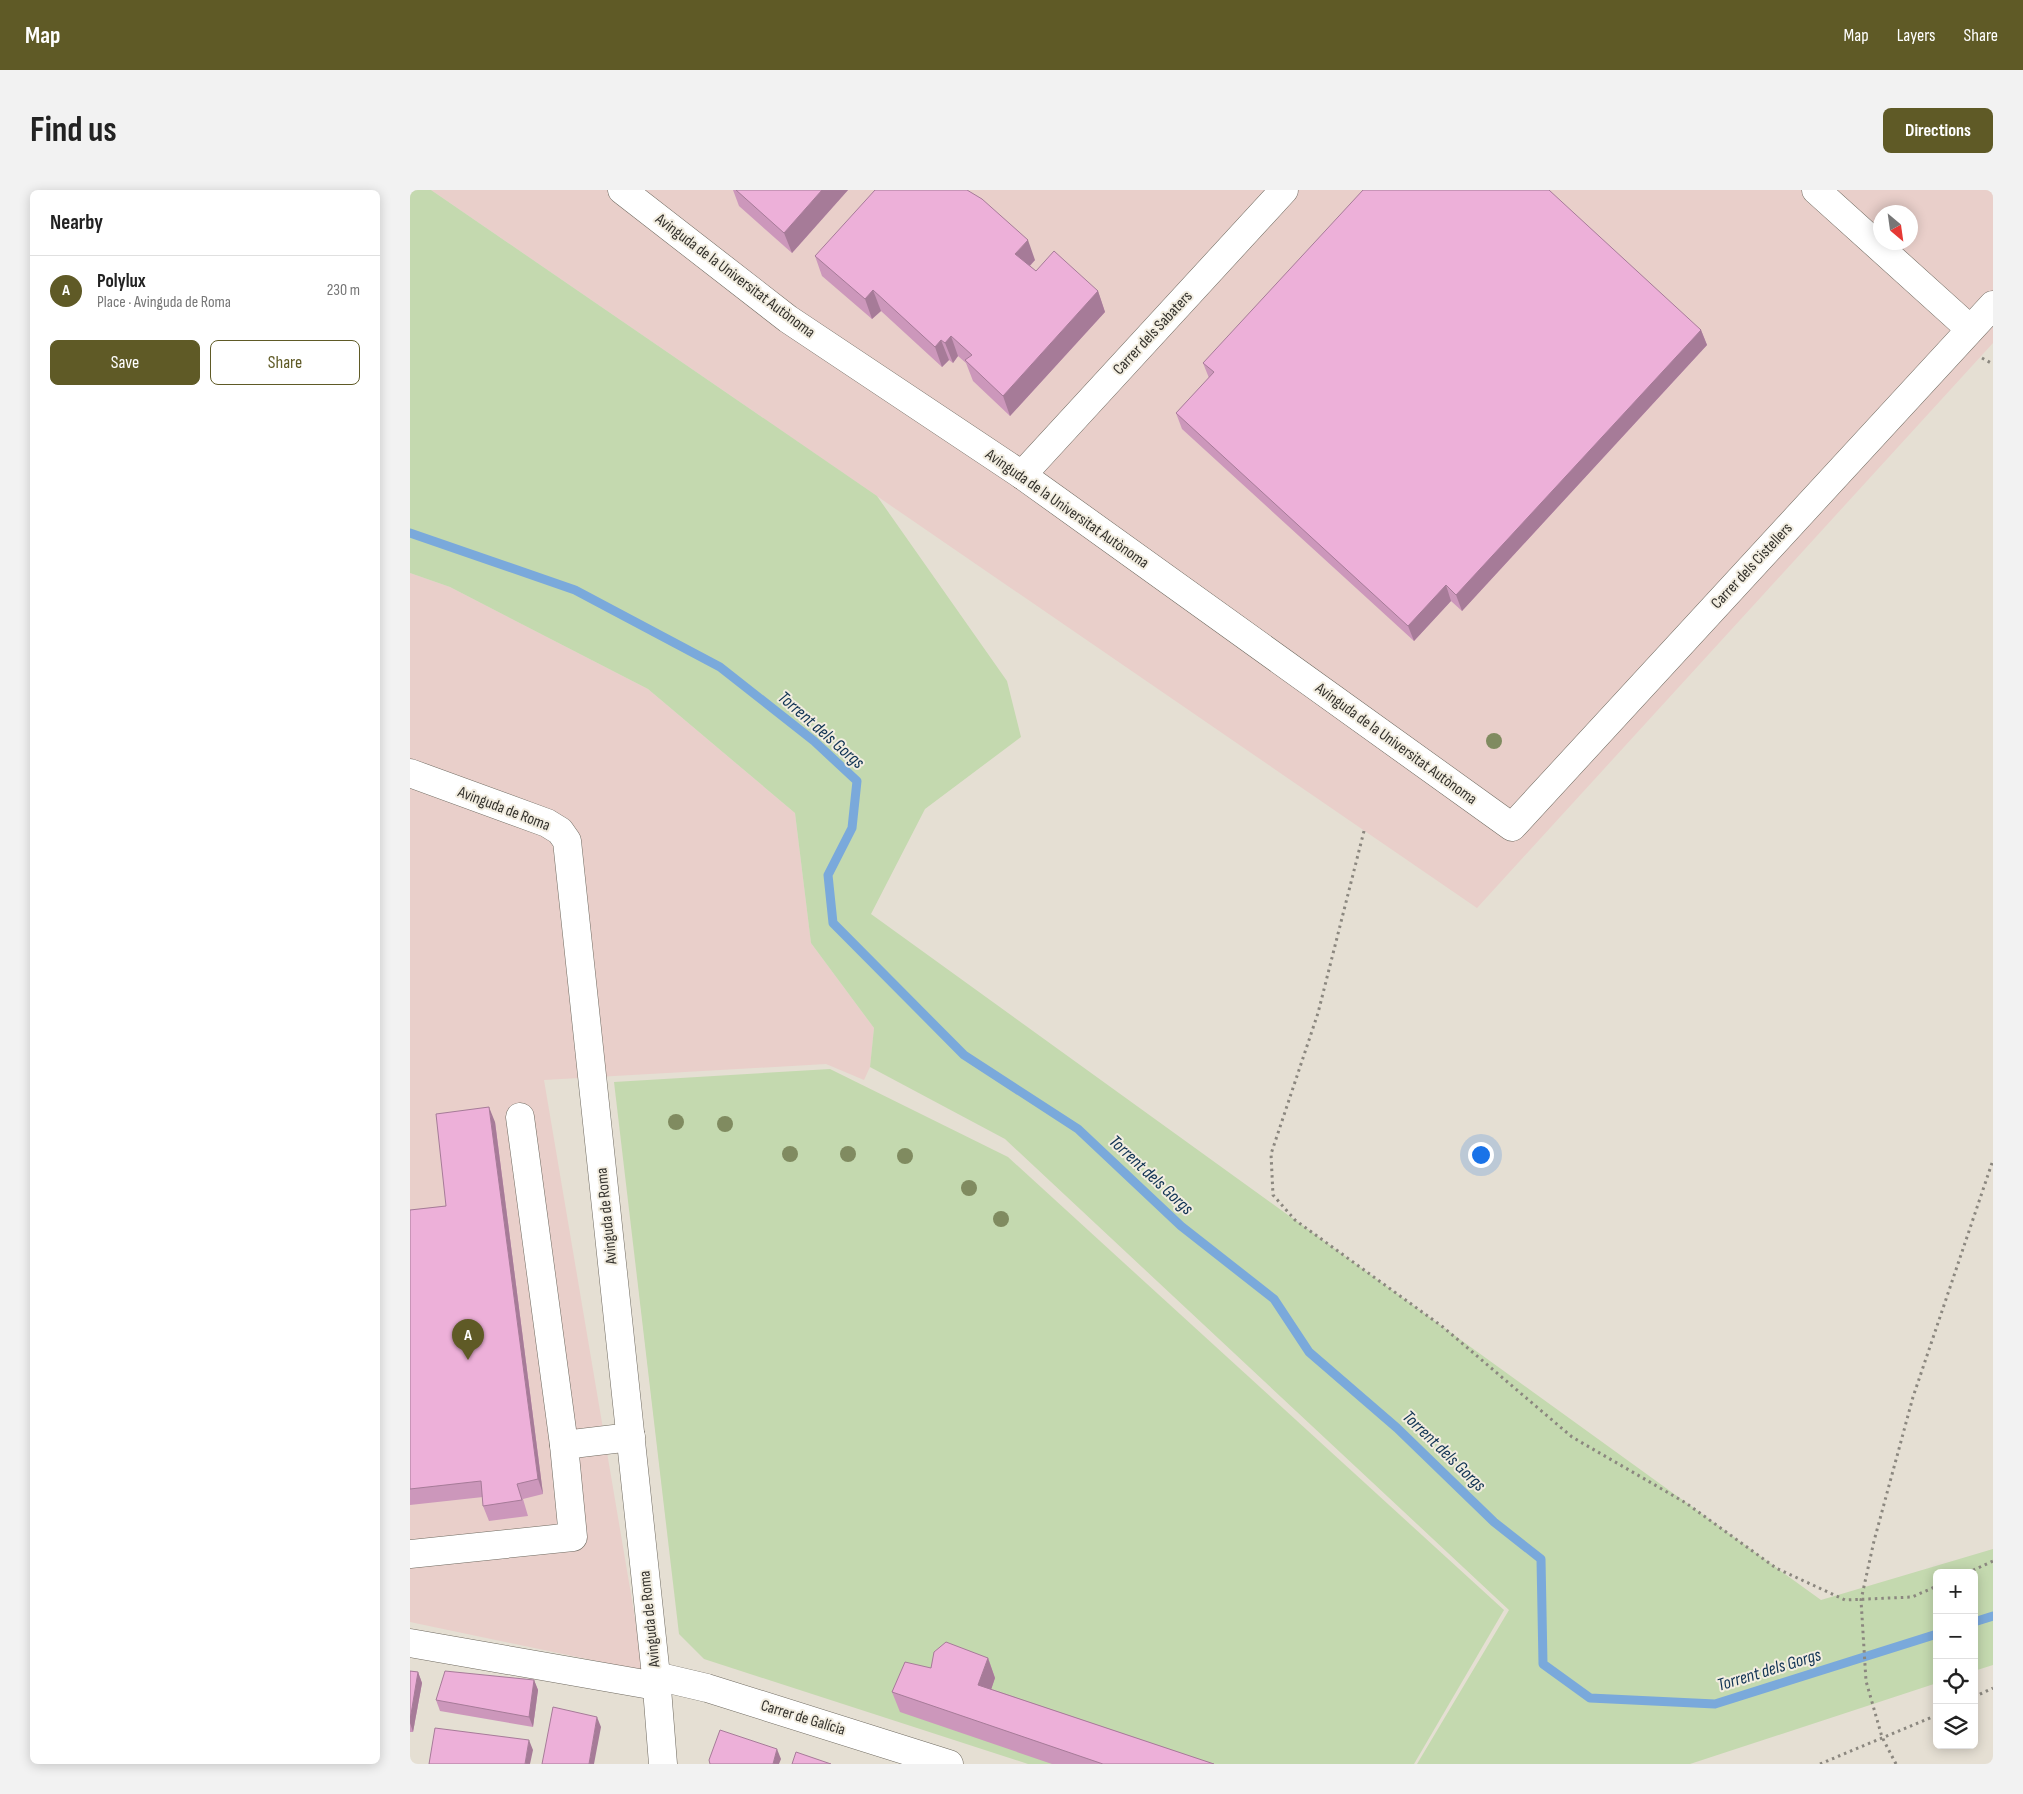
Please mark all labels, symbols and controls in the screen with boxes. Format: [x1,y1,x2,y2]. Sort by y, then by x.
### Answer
text: Map [25,21,60,50]
text: Map [1844,25,1869,46]
text: Layers [1897,25,1936,46]
text: Share [1964,25,1998,46]
button: Directions [1883,108,1993,153]
text: Find us [30,109,117,152]
north arrow [1873,205,1918,250]
street label: Avinguda de la Universitat Autònoma [651,209,819,342]
text: Nearby [50,210,103,235]
text: Polylux [97,270,146,293]
text: A [62,281,70,300]
text: 230 m [327,281,360,300]
street label: Carrer dels Sabaters [1109,287,1197,379]
text: Place · Avinguda de Roma [97,293,231,312]
button: Save [50,340,200,385]
button: Share [210,340,360,385]
street label: Avinguda de la Universitat Autònoma [981,445,1152,573]
street label: Carrer dels Cistellers [1707,519,1797,613]
street label: Avinguda de la Universitat Autònoma [1311,678,1480,809]
water label: Torrent dels Gorgs [774,687,869,774]
street label: Avinguda de Roma [454,782,553,835]
water label: Torrent dels Gorgs [1105,1131,1198,1220]
your location [1468,1142,1494,1168]
street label: Avinguda de Roma [592,1167,622,1266]
pin: A [452,1319,484,1360]
water label: Torrent dels Gorgs [1398,1406,1490,1496]
map controls [1933,1569,1978,1749]
button: + [1933,1569,1978,1614]
street label: Avinguda de Roma [635,1570,665,1669]
button: − [1933,1614,1978,1659]
water label: Torrent dels Gorgs [1715,1644,1824,1696]
button: locate [1933,1659,1978,1704]
street label: Carrer de Galícia [758,1696,848,1740]
button: layers [1933,1704,1978,1749]

